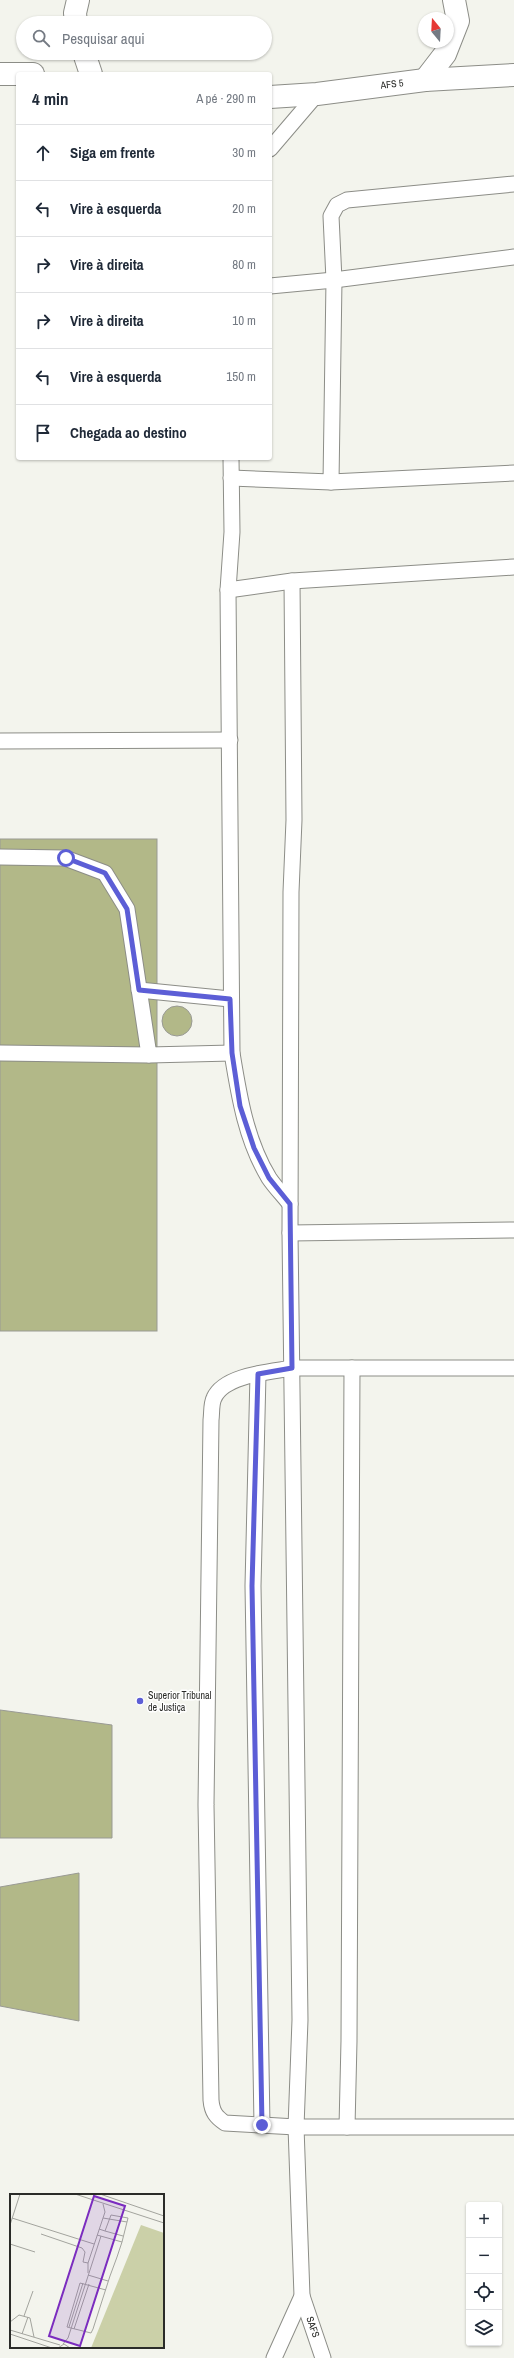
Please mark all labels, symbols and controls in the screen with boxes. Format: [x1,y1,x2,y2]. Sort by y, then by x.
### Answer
north arrow [418,12,454,48]
search box [16,16,272,60]
icon: search [30,27,52,49]
text: Pesquisar aqui [62,28,145,49]
street label: AFS 5 [379,76,405,92]
text: 4 min [32,87,68,110]
text: A pé · 290 m [196,90,256,107]
icon: ahead [32,142,54,164]
text: Siga em frente [70,142,155,163]
text: 30 m [232,144,256,161]
icon: left [32,198,54,220]
text: Vire à esquerda [70,198,161,219]
text: 20 m [232,200,256,217]
icon: right [32,254,54,276]
text: Vire à direita [70,254,144,275]
text: 80 m [232,256,256,273]
icon: right [32,310,54,332]
text: Vire à direita [70,310,144,331]
text: 10 m [232,312,256,329]
icon: left [32,366,54,388]
text: Vire à esquerda [70,366,161,387]
text: 150 m [226,368,256,385]
icon: arrive [32,422,54,444]
text: Chegada ao destino [70,422,187,443]
route start [57,849,75,867]
place label: Superior Tribunal de Justiça [148,1689,212,1714]
marker: Superior Tribunal de Justiça [135,1696,145,1706]
route end [253,2116,271,2134]
inset map [10,2194,164,2348]
map controls [466,2202,502,2346]
button: + [466,2202,502,2238]
button: − [466,2238,502,2274]
button: locate [466,2274,502,2310]
button: layers [466,2310,502,2346]
street label: SAFS [303,2315,323,2340]

